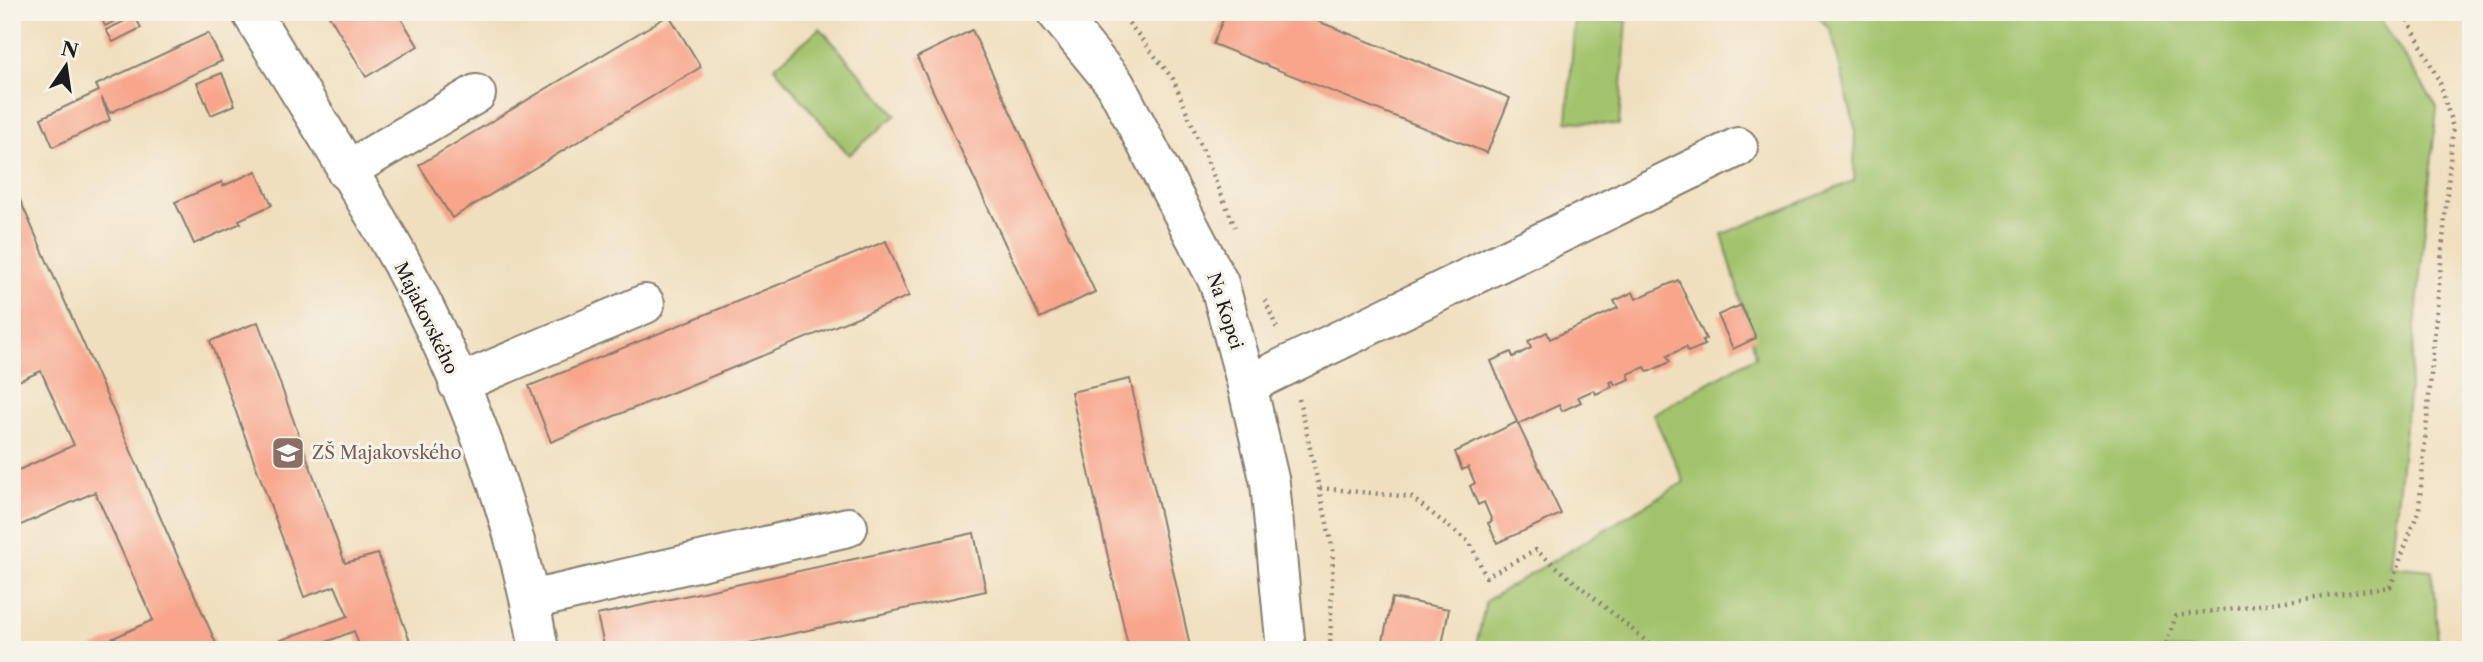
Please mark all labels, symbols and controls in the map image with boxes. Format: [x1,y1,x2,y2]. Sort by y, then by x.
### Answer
north arrow [32,32,102,102]
text: N [59,37,80,63]
street label: Majakovského [389,258,463,378]
street label: Na Kopci [1202,270,1248,352]
school or university icon: ZŠ Majakovského [269,434,307,472]
place label: ZŠ Majakovského [312,440,461,464]

